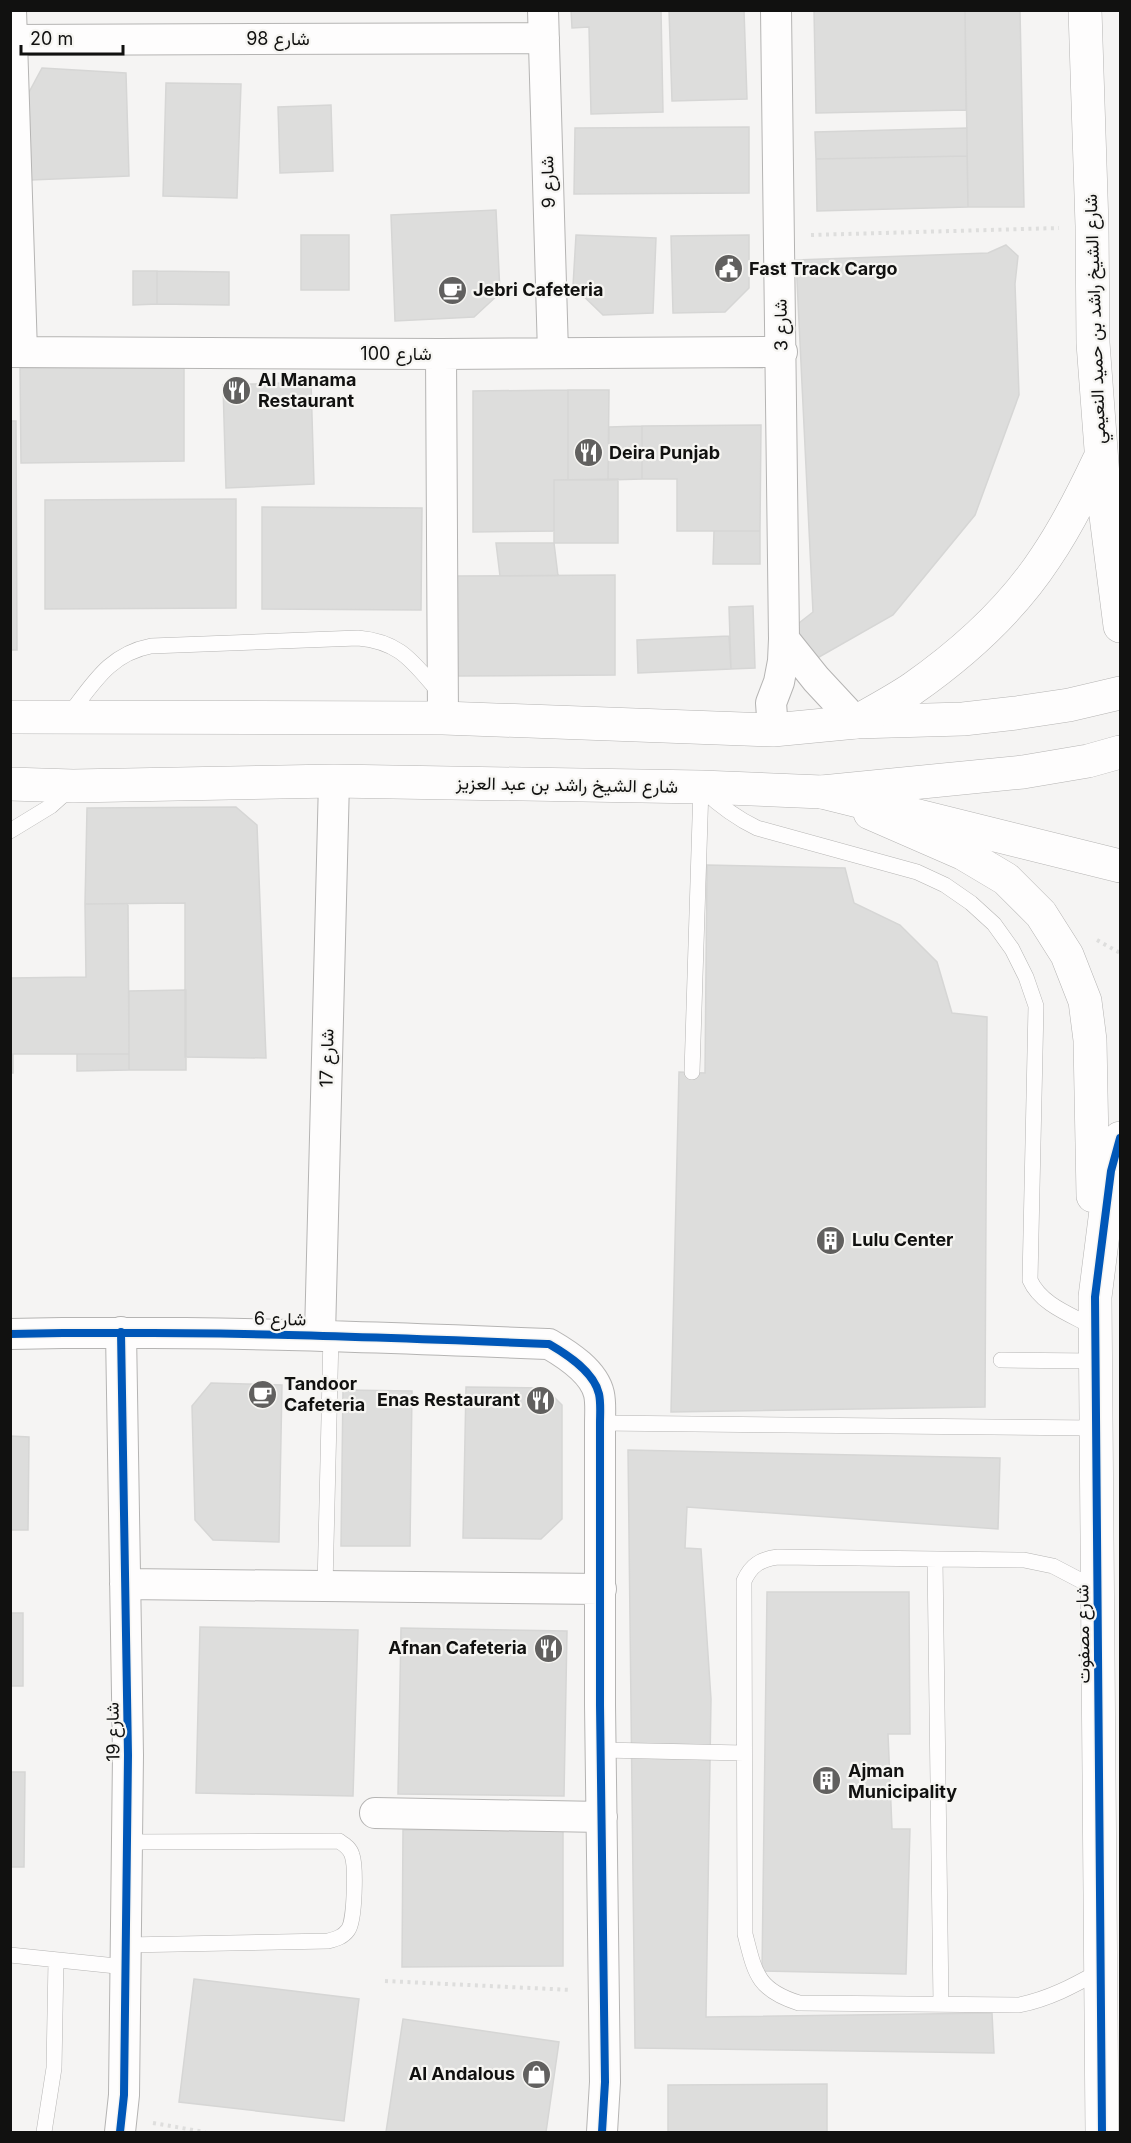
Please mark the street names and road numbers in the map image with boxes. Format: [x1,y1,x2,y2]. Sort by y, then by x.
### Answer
street label: شارع 98 [246,28,310,51]
street label: شارع 9 [536,155,561,209]
street label: شارع الشيخ راشد بن حميد النعيمي [1080,193,1114,444]
street label: شارع 3 [770,299,793,351]
street label: شارع 100 [360,343,432,366]
street label: شارع الشيخ راشد بن عبد العزيز [455,772,678,799]
street label: شارع 17 [315,1028,340,1088]
street label: شارع 6 [254,1308,306,1331]
street label: شارع مصفوت [1071,1584,1096,1684]
street label: شارع 19 [101,1702,126,1762]

